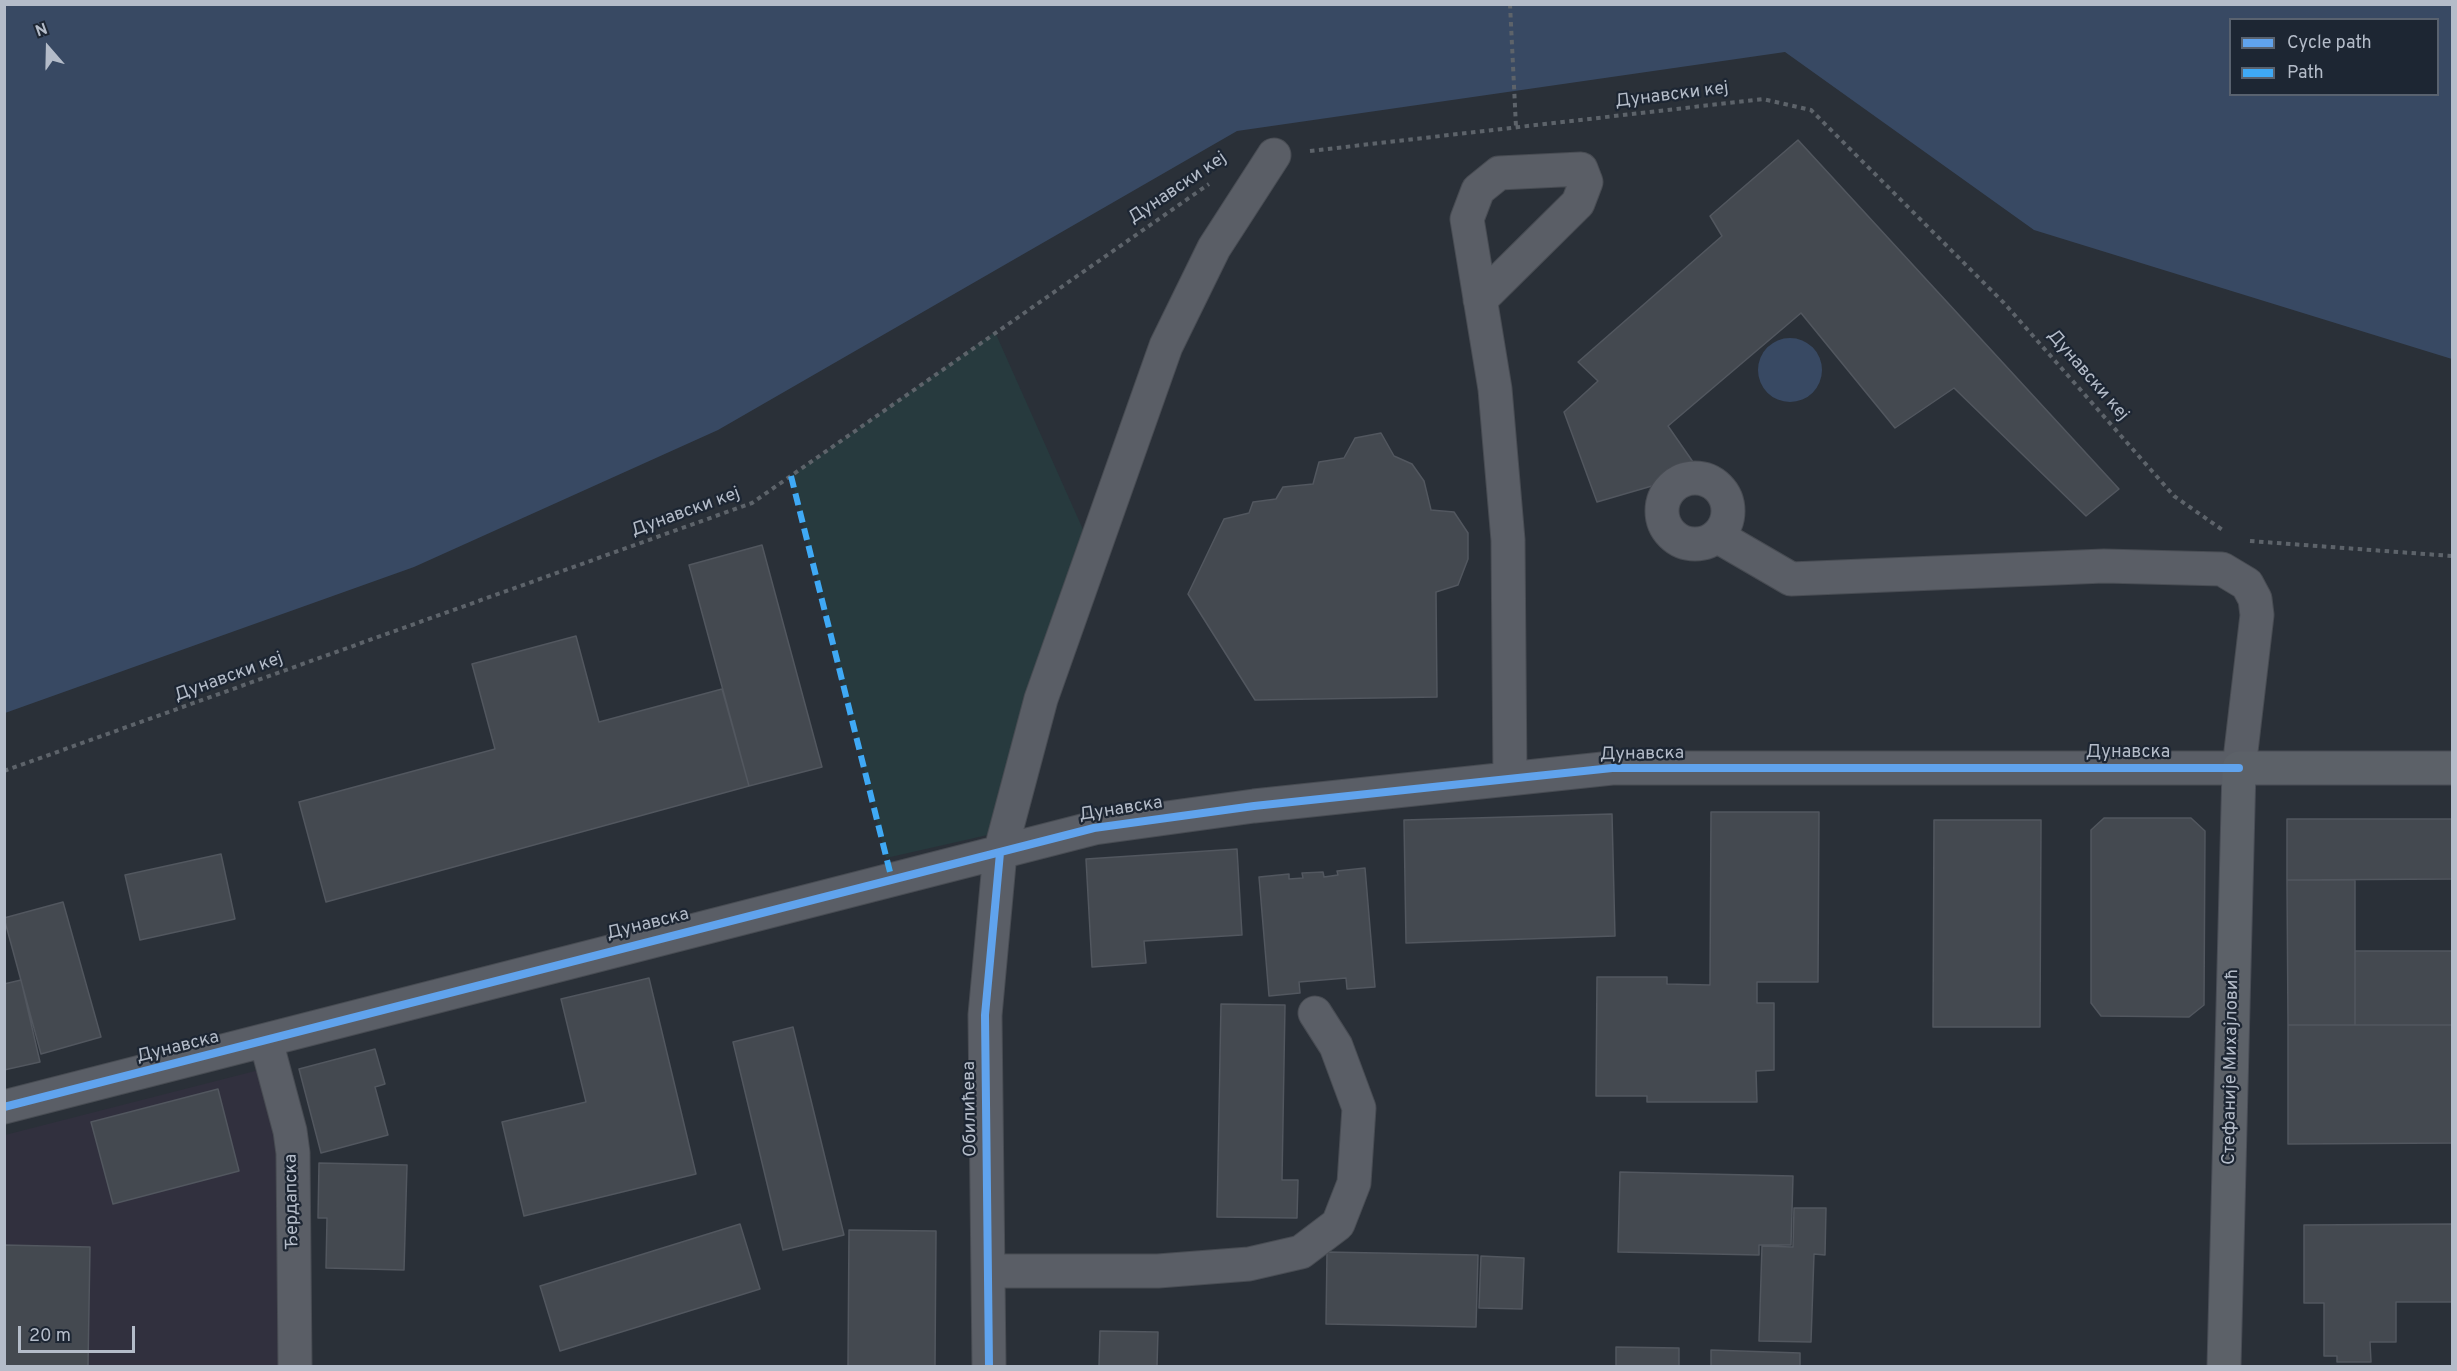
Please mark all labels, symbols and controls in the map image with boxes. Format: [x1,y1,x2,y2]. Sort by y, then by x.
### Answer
north arrow [18,18,78,78]
legend [2229,18,2439,96]
text: N [33,20,51,42]
text: Cycle path [2287,32,2372,55]
text: Path [2287,62,2324,85]
street label: Дунавски кеј [1614,78,1730,114]
street label: Дунавски кеј [1125,148,1231,230]
street label: Дунавски кеј [2041,326,2133,426]
street label: Дунавски кеј [629,483,743,543]
street label: Дунавски кеј [172,648,286,708]
street label: Дунавска [2086,742,2170,764]
street label: Дунавска [1600,743,1684,767]
street label: Дунавска [1078,793,1164,827]
street label: Дунавска [604,904,692,946]
street label: Стефаније Михајловић [2219,969,2245,1165]
street label: Дунавска [134,1027,222,1069]
street label: Обилићева [959,1061,983,1157]
street label: Ђердапска [281,1154,305,1250]
scale bar [21,1314,138,1352]
text: 20 m [29,1325,71,1348]

